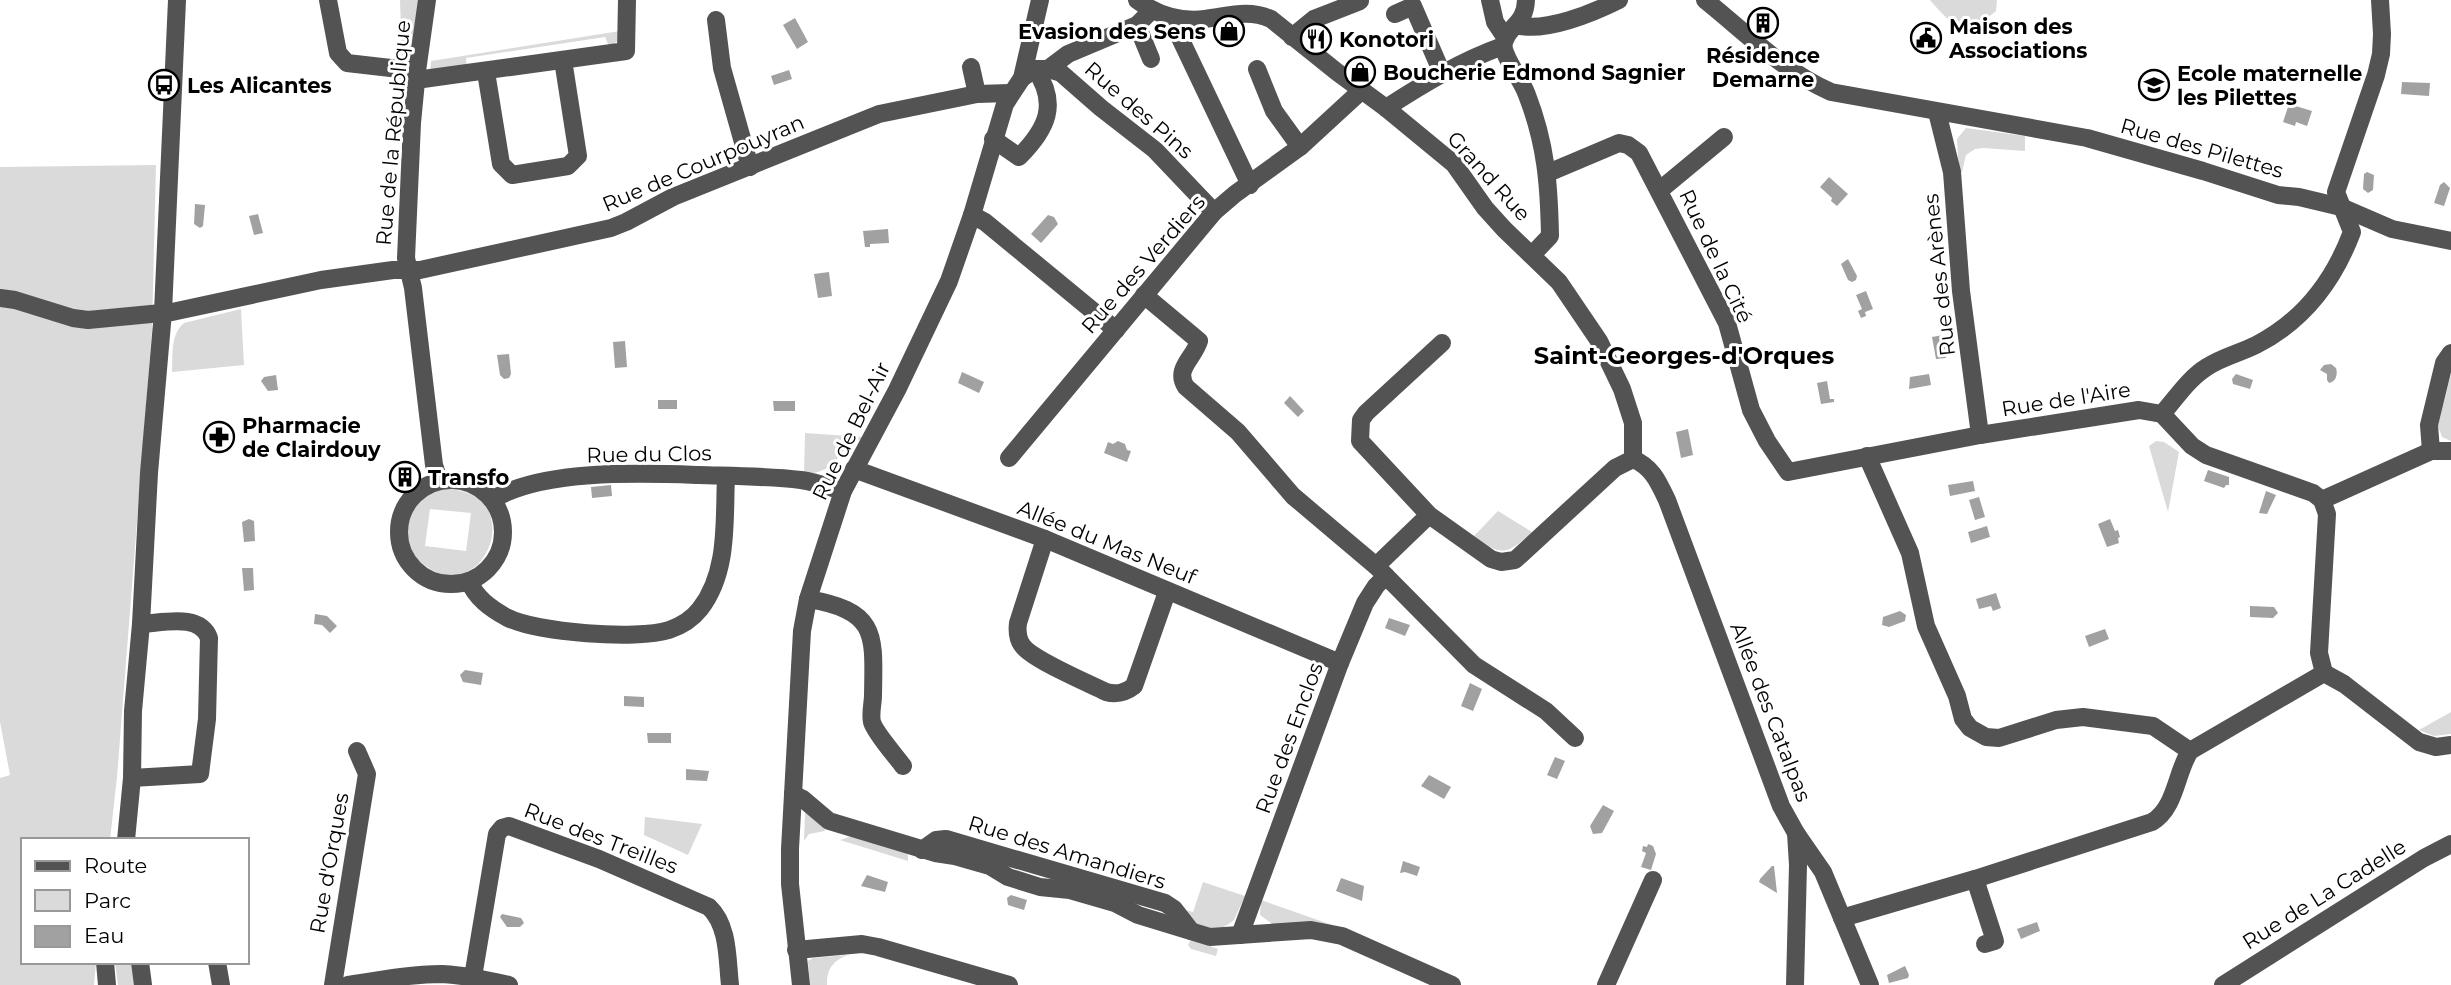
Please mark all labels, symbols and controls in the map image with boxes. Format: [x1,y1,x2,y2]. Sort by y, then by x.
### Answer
building icon: Résidence Demarne [1746,6,1780,40]
shop icon: Evasion des Sens [1212,14,1246,48]
place label: Maison des Associations [1948,14,2088,63]
street label: Rue de la République [371,19,415,247]
place label: Evasion des Sens [1018,19,1206,44]
public building icon: Maison des Associations [1909,21,1943,55]
restaurant icon: Konotori [1299,22,1333,56]
place label: Konotori [1339,27,1434,52]
place label: Résidence Demarne [1706,43,1820,92]
shop icon: Boucherie Edmond Sagnier [1343,55,1377,89]
street label: Rue des Pins [1080,56,1198,164]
place label: Boucherie Edmond Sagnier [1383,60,1686,85]
place label: Ecole maternelle les Pilettes [2177,61,2362,110]
bus stop icon: Les Alicantes [147,68,181,102]
school or university icon: Ecole maternelle les Pilettes [2137,68,2171,102]
place label: Les Alicantes [187,73,332,98]
street label: Rue de Courpouyran [598,109,808,217]
street label: Rue des Pilettes [2118,113,2286,183]
street label: Grand Rue [1442,126,1536,226]
street label: Rue de la Cité [1674,185,1758,327]
street label: Rue des Verdiers [1076,190,1210,338]
street label: Rue des Arènes [1918,193,1960,357]
district label: Saint-Georges-d'Orques [1534,341,1834,370]
street label: Rue de Bel-Air [807,358,895,504]
street label: Rue de l'Aire [2000,376,2132,422]
place label: Pharmacie de Clairdouy [242,413,381,462]
pharmacy icon: Pharmacie de Clairdouy [202,420,236,454]
street label: Rue du Clos [586,440,712,468]
building icon: Transfo [388,460,422,494]
place label: Transfo [428,465,510,490]
street label: Allée du Mas Neuf [1014,495,1201,590]
street label: Allée des Catalpas [1725,619,1817,805]
street label: Rue des Enclos [1250,659,1328,817]
street label: Rue d'Orques [304,791,354,935]
street label: Rue des Treilles [521,797,681,879]
street label: Rue des Amandiers [965,810,1169,894]
street label: Rue de La Cadelle [2238,834,2410,954]
legend [21,838,248,964]
text: Route [84,853,147,878]
text: Parc [84,888,131,913]
text: Eau [84,923,124,948]

